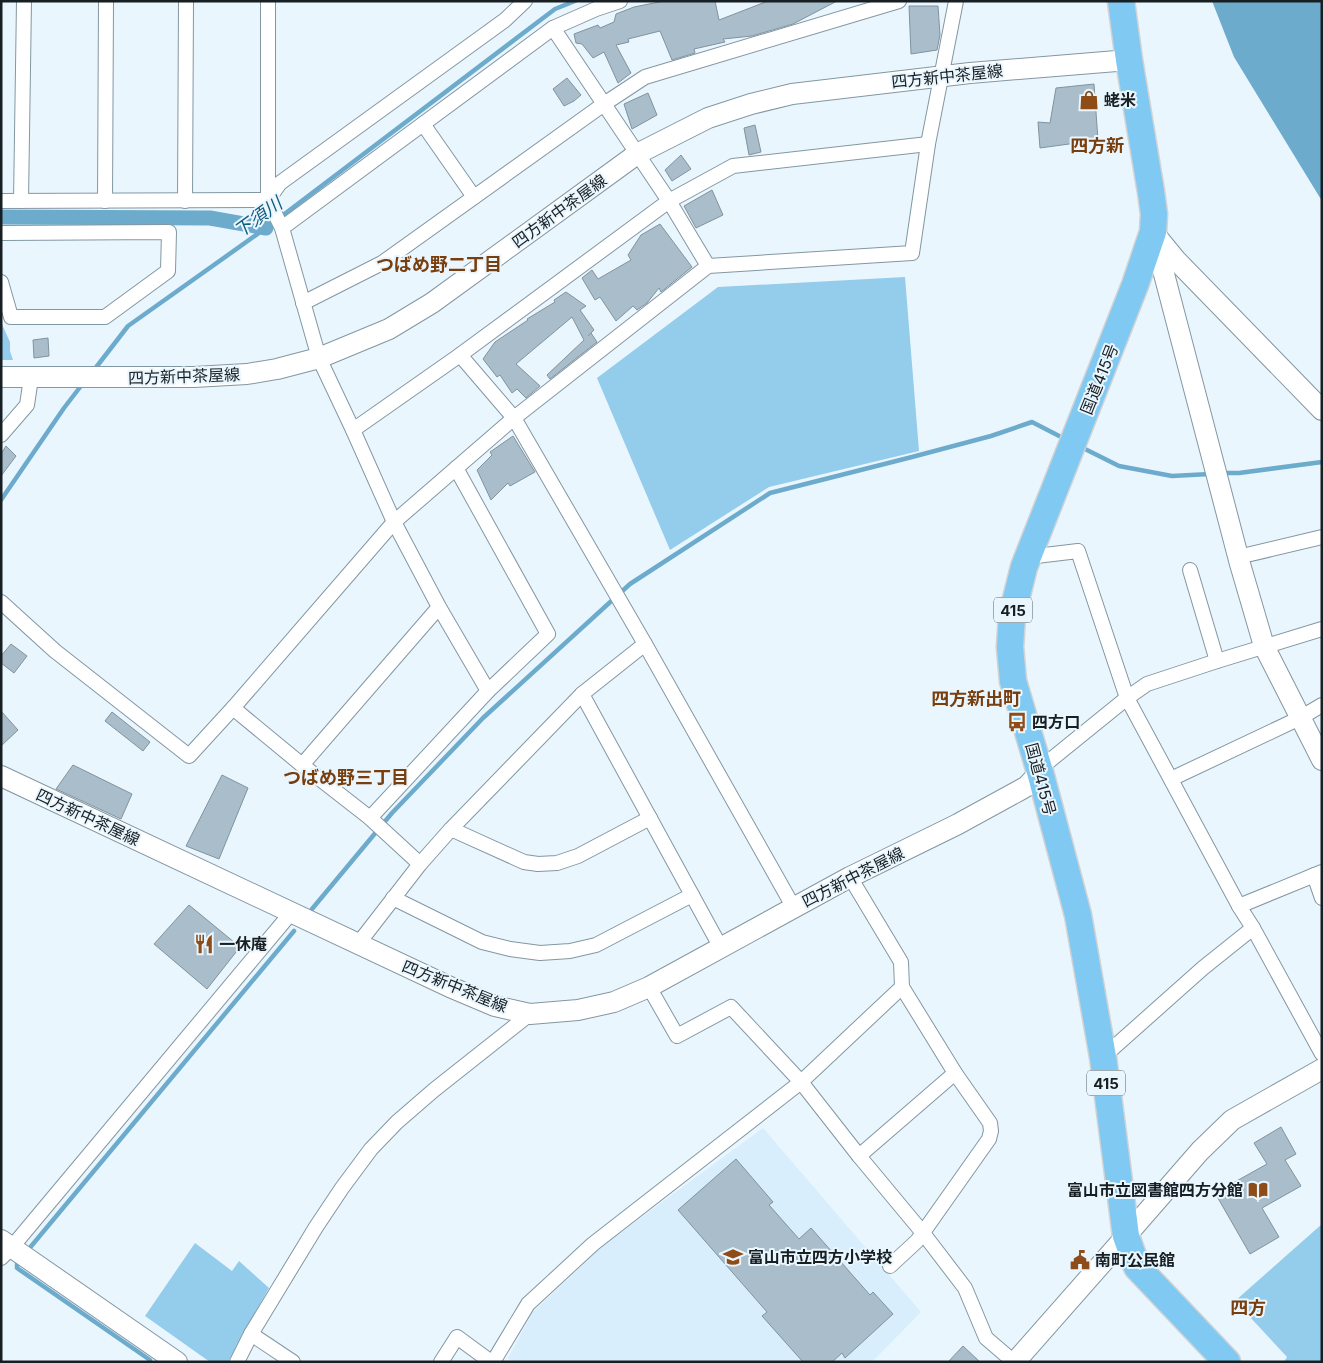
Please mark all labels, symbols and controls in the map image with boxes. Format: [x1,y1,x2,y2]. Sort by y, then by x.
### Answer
street label: 四方新中茶屋線 [890,60,1004,92]
shop icon: 蛯米 [1078,89,1100,111]
place label: 蛯米 [1104,90,1136,110]
district label: 四方新 [1070,135,1124,156]
street label: 四方新中茶屋線 [508,170,610,252]
water label: 下須川 [230,191,288,241]
district label: つばめ野二丁目 [376,254,502,275]
street label: 国道415号 [1076,341,1122,417]
street label: 四方新中茶屋線 [128,364,240,388]
road number: 415 [994,598,1032,622]
district label: 四方新出町 [931,688,1021,709]
bus stop icon: 四方口 [1006,711,1028,733]
place label: 四方口 [1032,712,1080,732]
street label: 国道415号 [1022,741,1060,817]
district label: つばめ野三丁目 [283,767,409,788]
street label: 四方新中茶屋線 [33,784,143,850]
street label: 四方新中茶屋線 [799,843,907,911]
restaurant icon: 一休庵 [193,933,215,955]
place label: 一休庵 [219,934,267,954]
street label: 四方新中茶屋線 [399,956,511,1016]
road number: 415 [1087,1070,1125,1096]
library icon: 富山市立図書館四方分館 [1247,1179,1269,1201]
place label: 富山市立図書館四方分館 [1067,1180,1243,1200]
school or university icon: 富山市立四方小学校 [722,1246,744,1268]
place label: 富山市立四方小学校 [748,1247,892,1267]
public building icon: 南町公民館 [1069,1249,1091,1271]
place label: 南町公民館 [1095,1250,1175,1270]
district label: 四方 [1230,1297,1266,1318]

